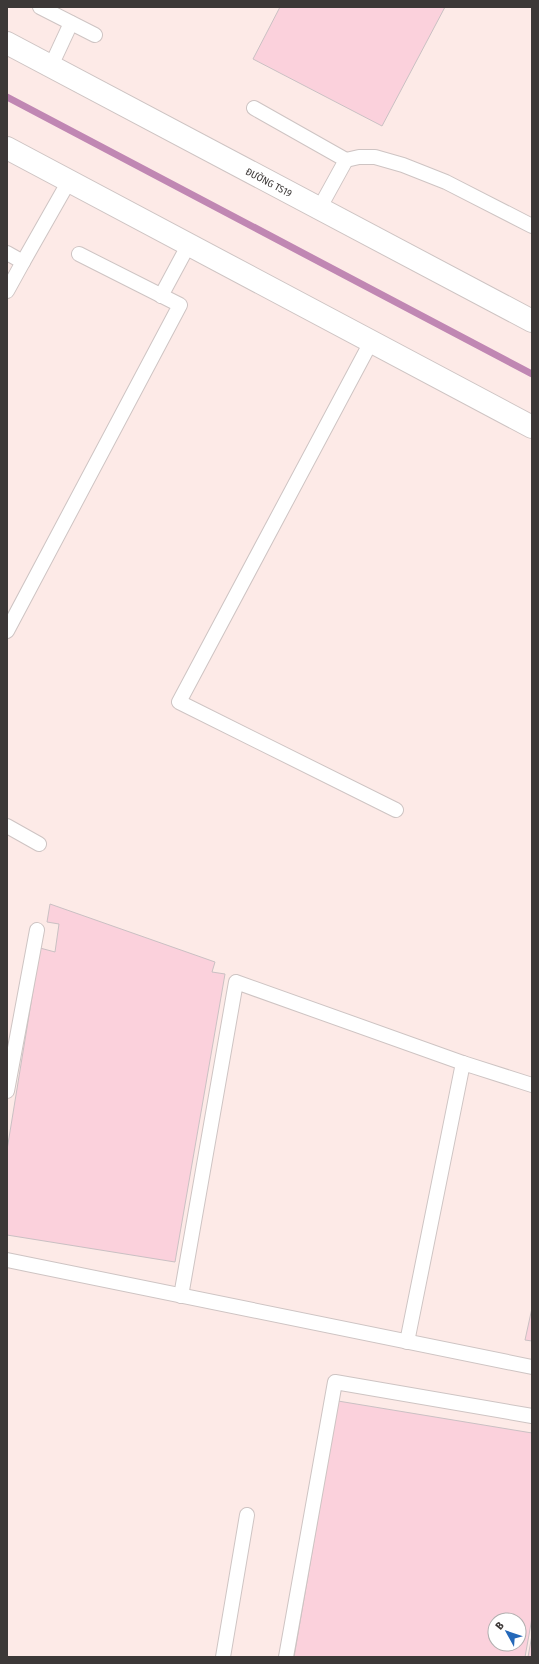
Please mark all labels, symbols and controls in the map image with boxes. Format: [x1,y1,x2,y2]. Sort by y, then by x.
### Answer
street label: ĐƯỜNG TS19 [243,164,295,200]
north arrow [487,1612,527,1652]
text: B [493,1619,507,1632]

